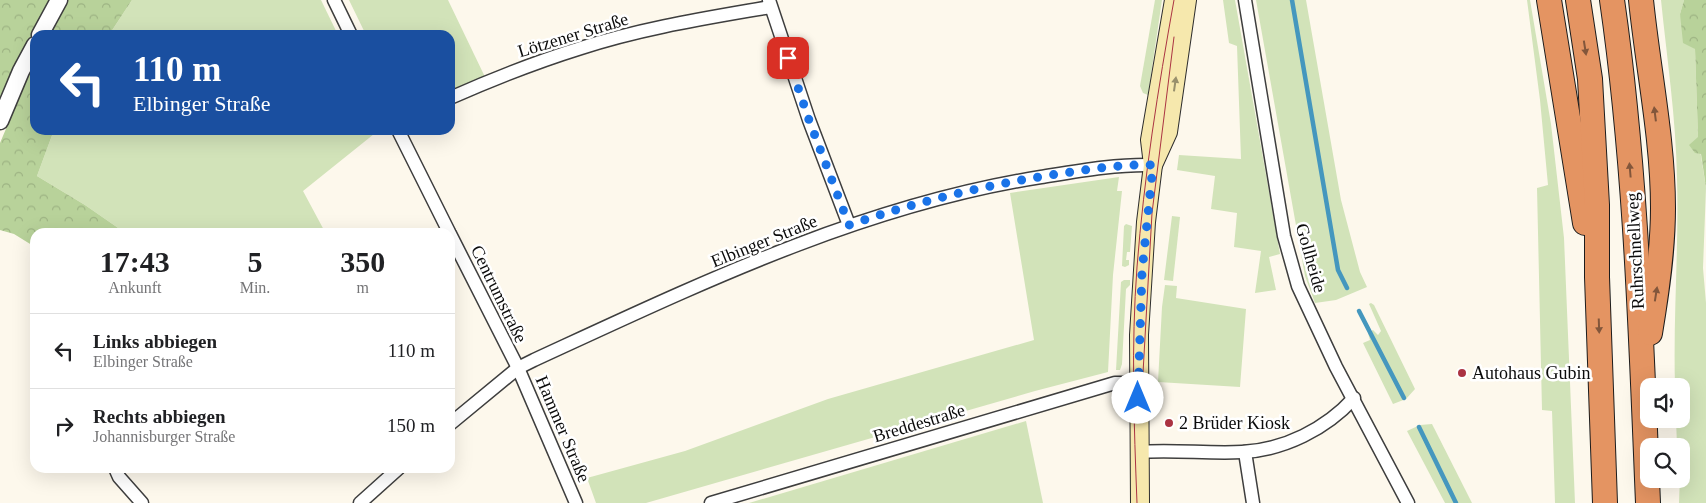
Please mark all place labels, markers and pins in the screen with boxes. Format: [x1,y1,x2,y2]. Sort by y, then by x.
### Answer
pin [767,37,809,79]
place label: Autohaus Gubin [1472,363,1591,383]
marker: Autohaus Gubin [1456,367,1468,379]
place label: 2 Brüder Kiosk [1179,413,1290,433]
marker: 2 Brüder Kiosk [1163,417,1175,429]

